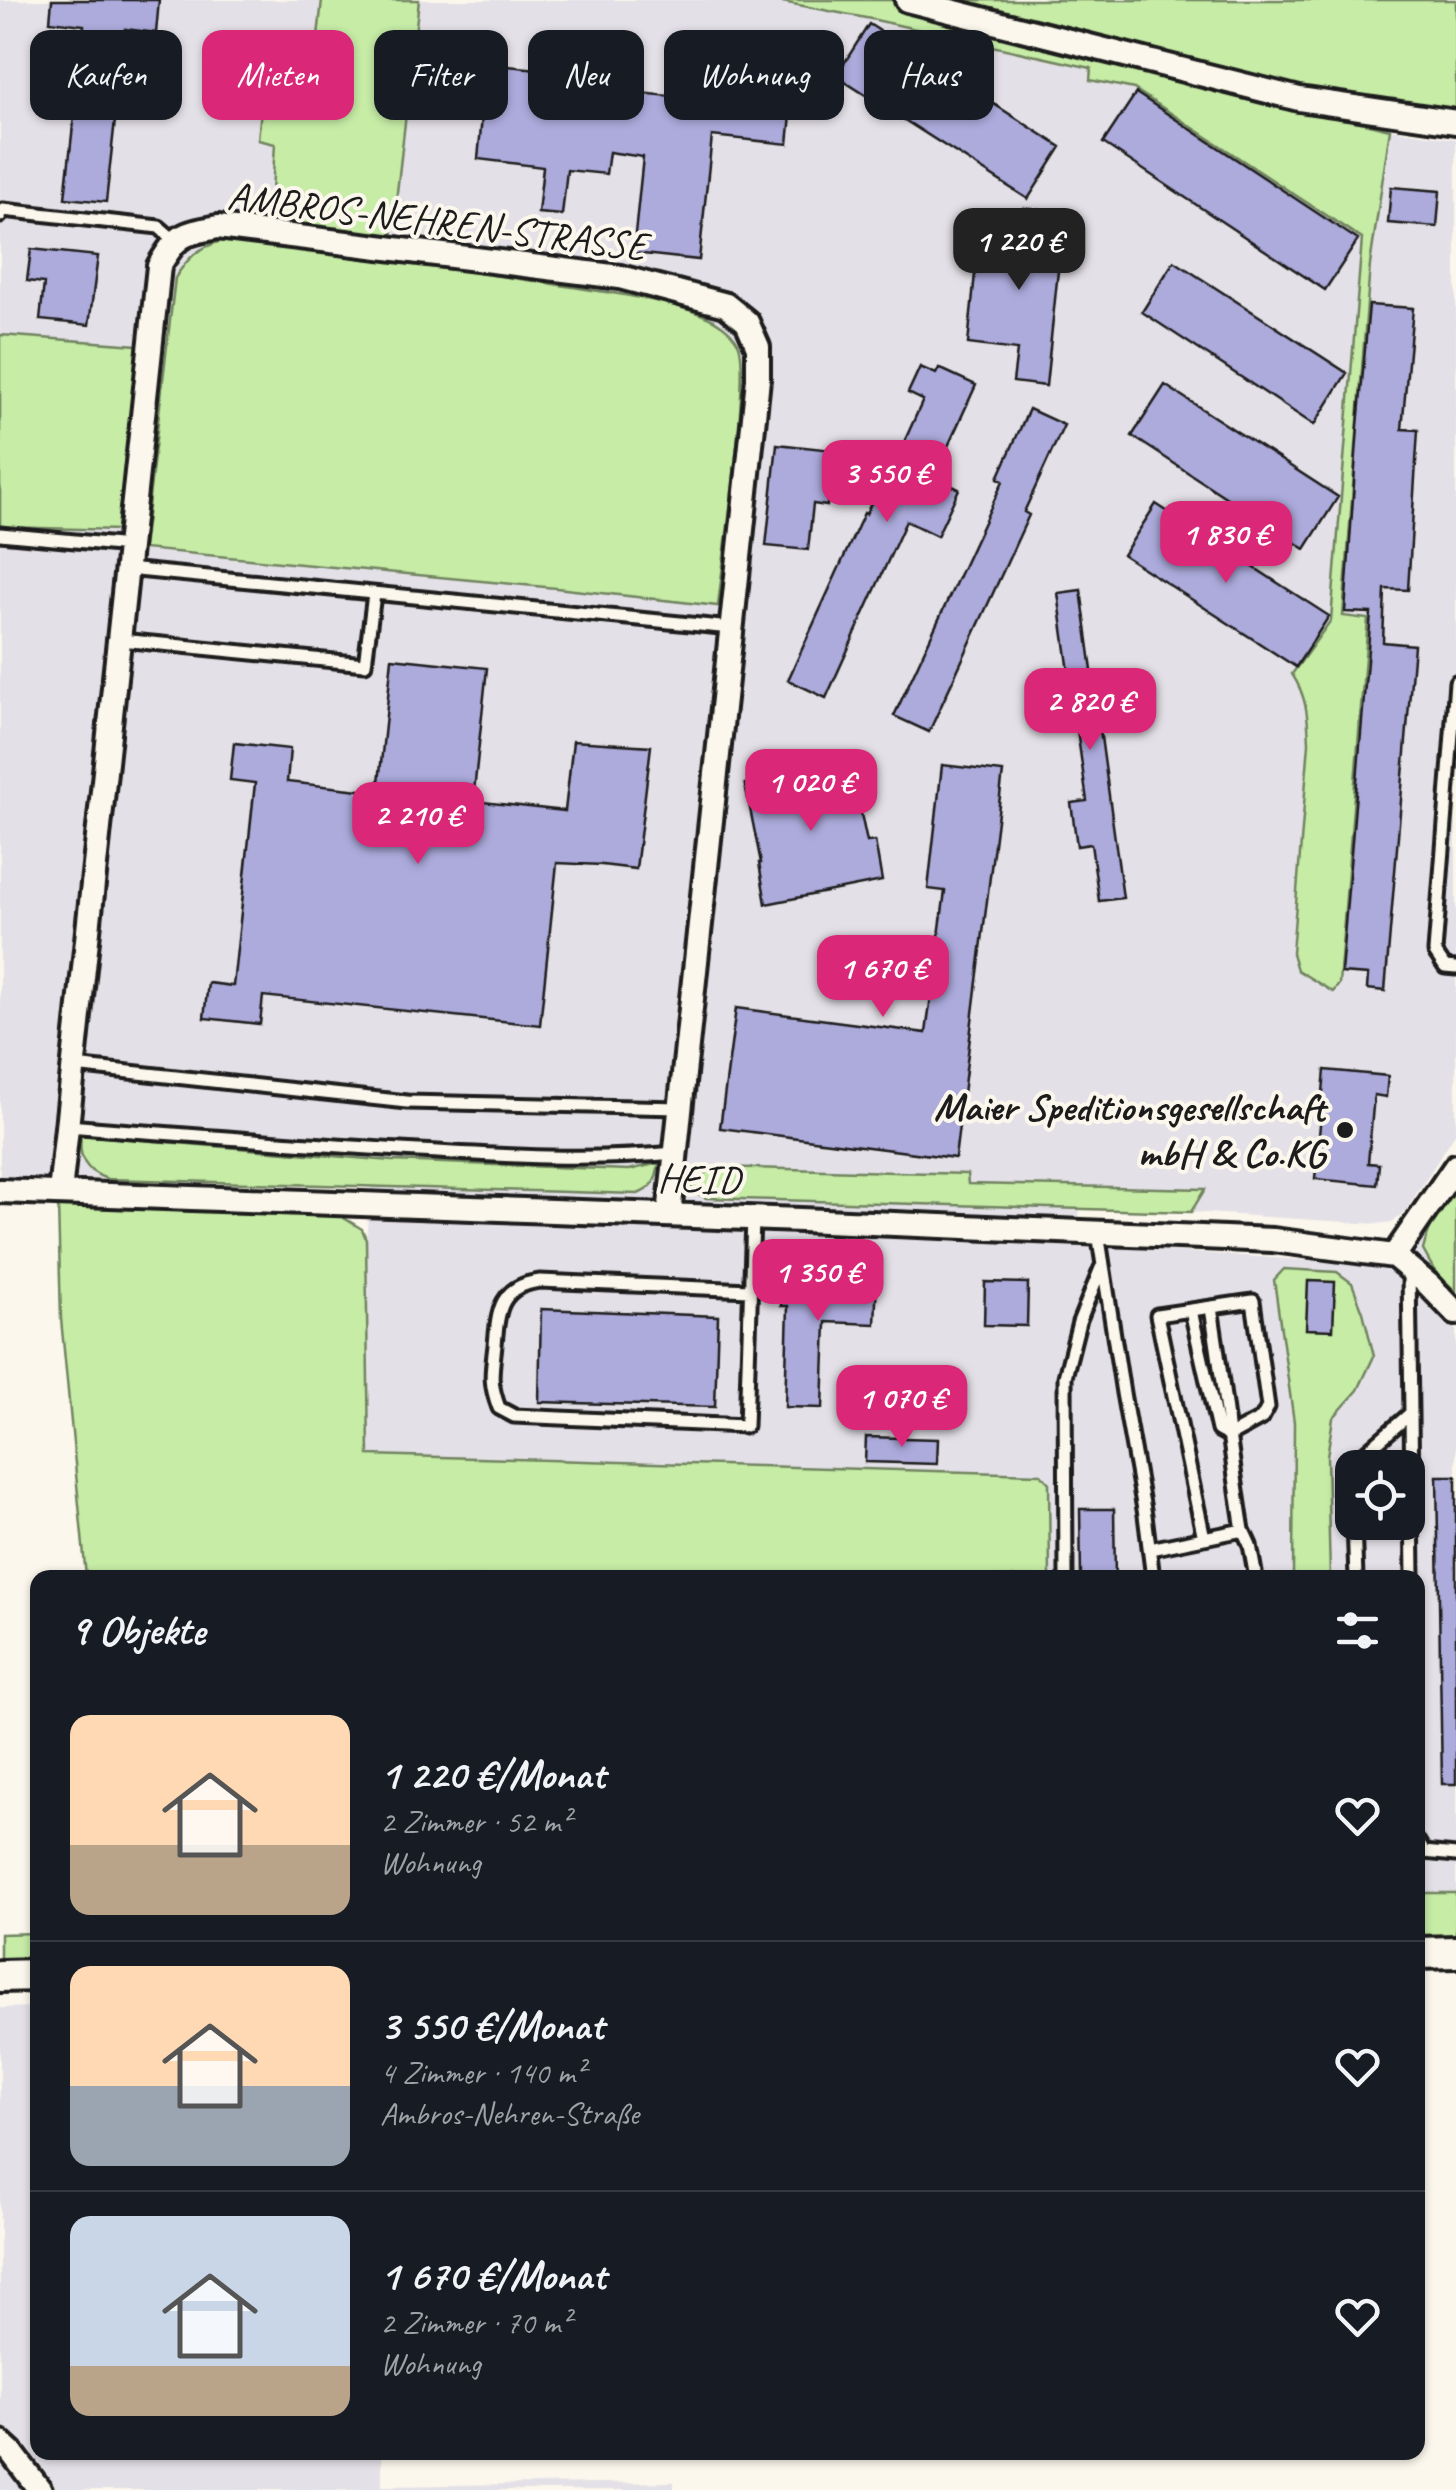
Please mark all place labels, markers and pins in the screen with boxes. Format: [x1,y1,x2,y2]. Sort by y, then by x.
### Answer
pin: 1 220 € [927,208,1111,293]
pin: 3 550 € [795,440,979,525]
pin: 1 830 € [1134,501,1318,586]
pin: 2 820 € [998,668,1182,753]
pin: 1 020 € [719,749,903,834]
pin: 2 210 € [326,782,510,867]
pin: 1 670 € [791,935,975,1020]
place label: Maier Speditionsgesellschaft mbH & Co.KG [934,1082,1330,1178]
marker: Maier Speditionsgesellschaft mbH & Co.KG [1334,1119,1356,1141]
pin: 1 350 € [726,1239,910,1324]
pin: 1 070 € [810,1365,994,1450]

